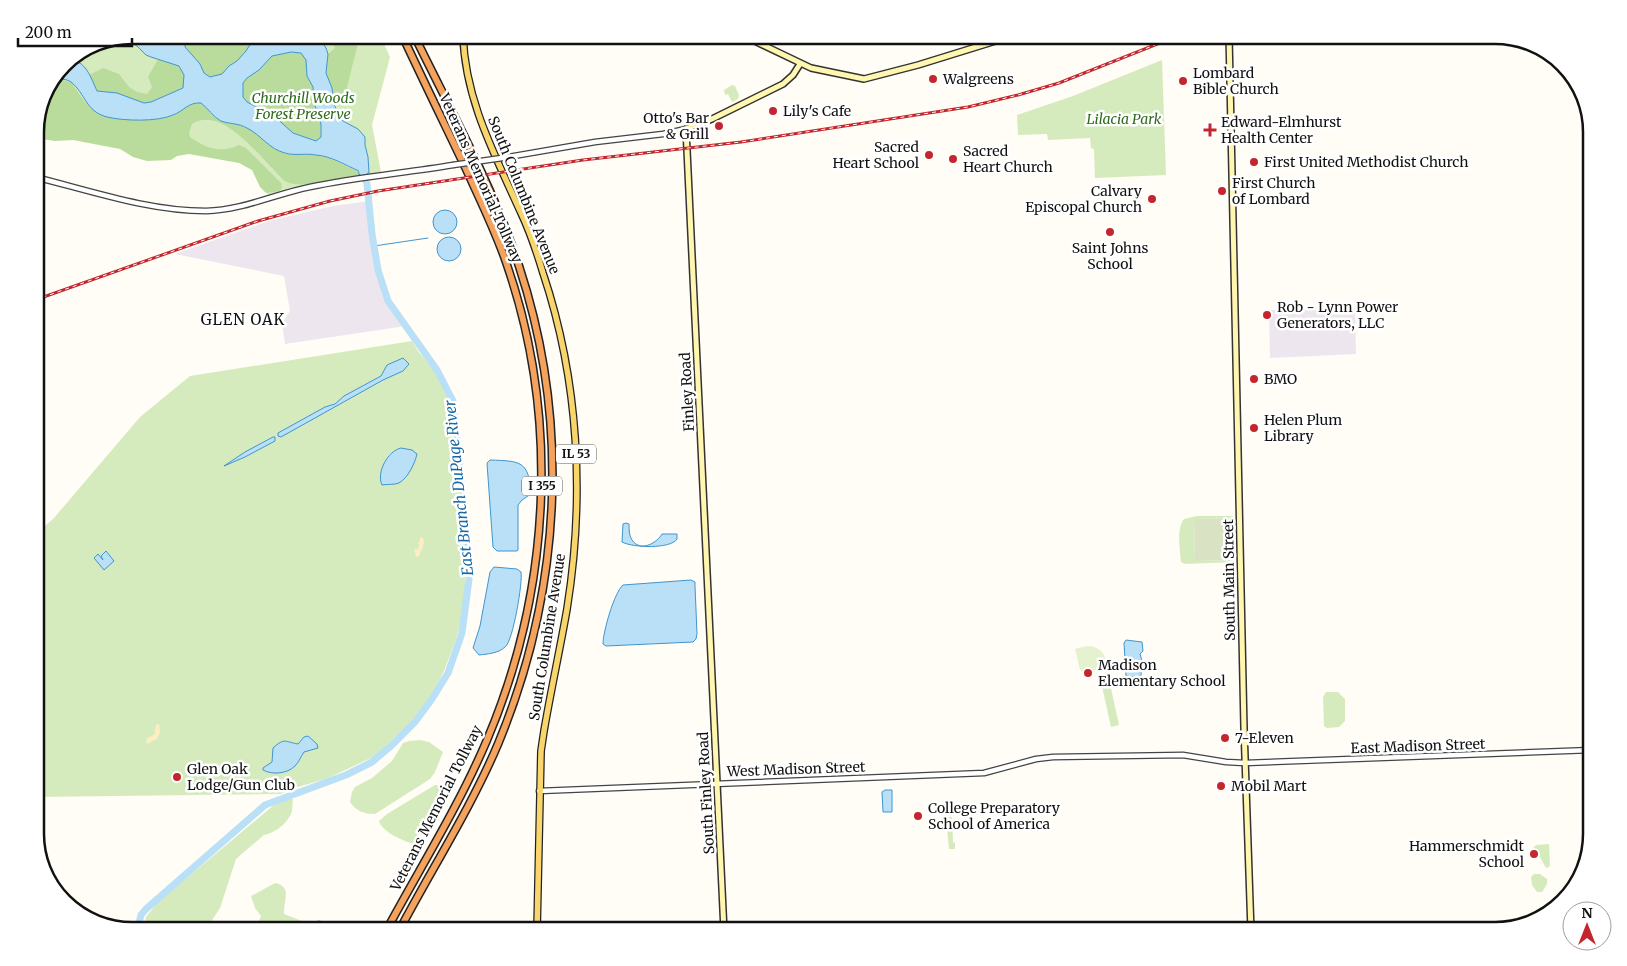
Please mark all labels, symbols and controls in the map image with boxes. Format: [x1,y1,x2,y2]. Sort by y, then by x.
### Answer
scale bar [18,15,131,47]
text: 200 m [25,23,72,42]
place label: Lombard Bible Church [1193,64,1279,98]
place label: Walgreens [942,70,1014,88]
marker: Walgreens [927,73,939,85]
marker: Lombard Bible Church [1177,75,1189,87]
park label: Churchill Woods Forest Preserve [251,89,355,123]
street label: Veterans Memorial Tollway [435,90,527,266]
place label: Lily's Cafe [783,102,851,120]
marker: Lily's Cafe [767,105,779,117]
place label: Otto's Bar & Grill [643,109,710,143]
park label: Lilacia Park [1087,110,1162,128]
street label: South Columbine Avenue [484,113,564,277]
place label: Edward-Elmhurst Health Center [1221,113,1342,147]
marker: Otto's Bar & Grill [713,120,725,132]
marker: Edward-Elmhurst Health Center [1203,123,1217,137]
place label: Sacred Heart School [833,138,920,172]
place label: Sacred Heart Church [963,142,1053,176]
marker: Sacred Heart School [923,149,935,161]
marker: Sacred Heart Church [947,153,959,165]
place label: First United Methodist Church [1264,153,1468,171]
marker: First United Methodist Church [1248,156,1260,168]
place label: First Church of Lombard [1232,174,1315,208]
place label: Calvary Episcopal Church [1025,182,1143,216]
marker: First Church of Lombard [1216,185,1228,197]
marker: Calvary Episcopal Church [1146,193,1158,205]
marker: Saint Johns School [1104,226,1116,238]
place label: Saint Johns School [1072,239,1148,273]
place label: Rob - Lynn Power Generators, LLC [1277,298,1398,332]
marker: Rob - Lynn Power Generators, LLC [1261,309,1273,321]
district label: GLEN OAK [201,310,285,329]
street label: Finley Road [676,351,698,432]
place label: BMO [1264,370,1297,388]
marker: BMO [1248,373,1260,385]
water label: East Branch DuPage River [440,398,477,577]
place label: Helen Plum Library [1264,411,1342,445]
marker: Helen Plum Library [1248,422,1260,434]
road number: IL 53 [556,444,596,464]
road number: I 355 [522,476,562,496]
street label: South Main Street [1219,518,1239,641]
street label: South Columbine Avenue [525,552,569,722]
place label: Madison Elementary School [1098,656,1226,690]
marker: Madison Elementary School [1082,667,1094,679]
street label: Veterans Memorial Tollway [386,721,486,895]
place label: 7-Eleven [1235,729,1294,747]
street label: South Finley Road [694,731,718,855]
marker: 7-Eleven [1219,732,1231,744]
street label: East Madison Street [1350,735,1486,757]
street label: West Madison Street [725,758,866,780]
place label: Glen Oak Lodge/Gun Club [187,760,295,794]
marker: Glen Oak Lodge/Gun Club [171,771,183,783]
place label: Mobil Mart [1231,777,1307,795]
marker: Mobil Mart [1215,780,1227,792]
place label: College Preparatory School of America [928,799,1061,833]
marker: College Preparatory School of America [912,810,924,822]
place label: Hammerschmidt School [1409,837,1525,871]
marker: Hammerschmidt School [1528,848,1540,860]
north arrow [1562,901,1612,951]
text: N [1581,904,1593,922]

